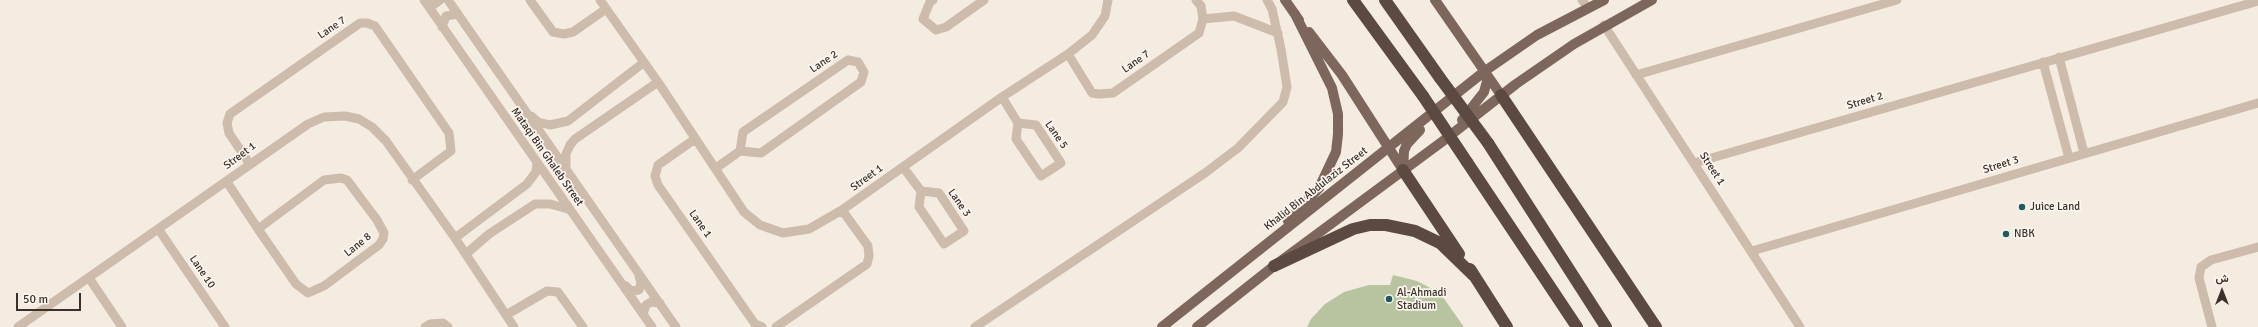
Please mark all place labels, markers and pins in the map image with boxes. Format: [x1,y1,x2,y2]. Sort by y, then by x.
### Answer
place label: Juice Land [2030,200,2080,214]
marker: Juice Land [2017,202,2027,212]
place label: NBK [2014,227,2035,241]
marker: NBK [2001,229,2011,239]
place label: Al-Ahmadi Stadium [1397,286,1446,312]
marker: Al-Ahmadi Stadium [1384,294,1394,304]

